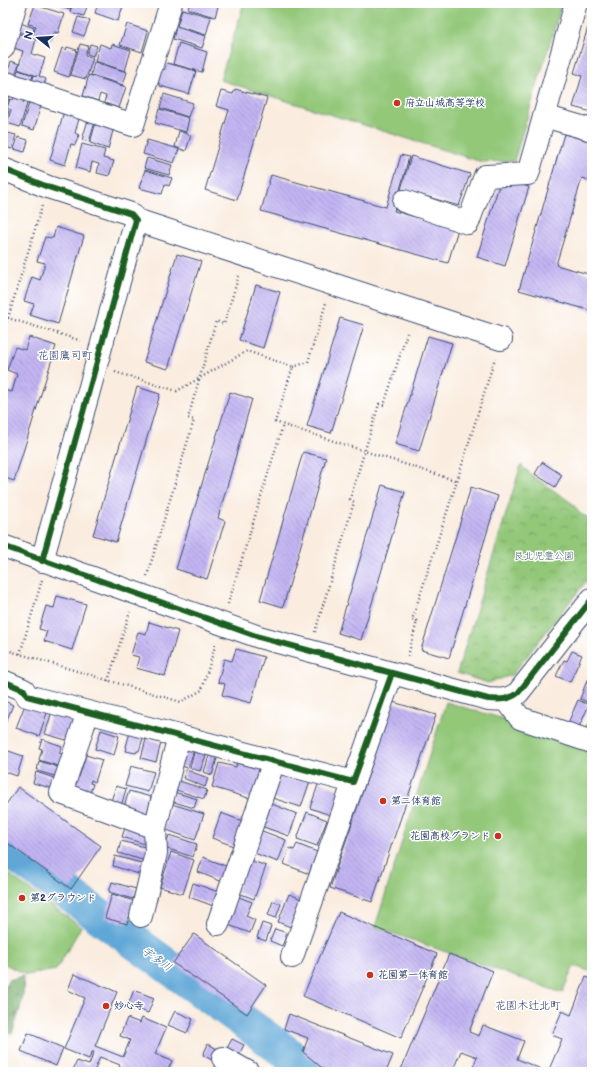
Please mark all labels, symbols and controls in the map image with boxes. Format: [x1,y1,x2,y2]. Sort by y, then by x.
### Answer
north arrow [18,18,58,58]
text: N [21,29,36,41]
place label: 府立山城高等学校 [405,97,485,109]
marker: 府立山城高等学校 [392,98,402,108]
district label: 花園鷹司町 [38,349,93,362]
park label: 艮北児童公園 [514,550,574,562]
place label: 第二体育館 [391,795,441,807]
marker: 第二体育館 [378,796,388,806]
place label: 花園高校グランド [410,830,490,842]
marker: 花園高校グランド [493,831,503,841]
place label: 第2グラウンド [30,892,96,904]
marker: 第2グラウンド [17,893,27,903]
water label: 宇多川 [140,944,174,974]
place label: 花園第一体育館 [378,969,448,981]
marker: 花園第一体育館 [365,970,375,980]
district label: 花園木辻北町 [495,999,561,1012]
place label: 妙心寺 [114,1000,144,1012]
marker: 妙心寺 [101,1001,111,1011]

